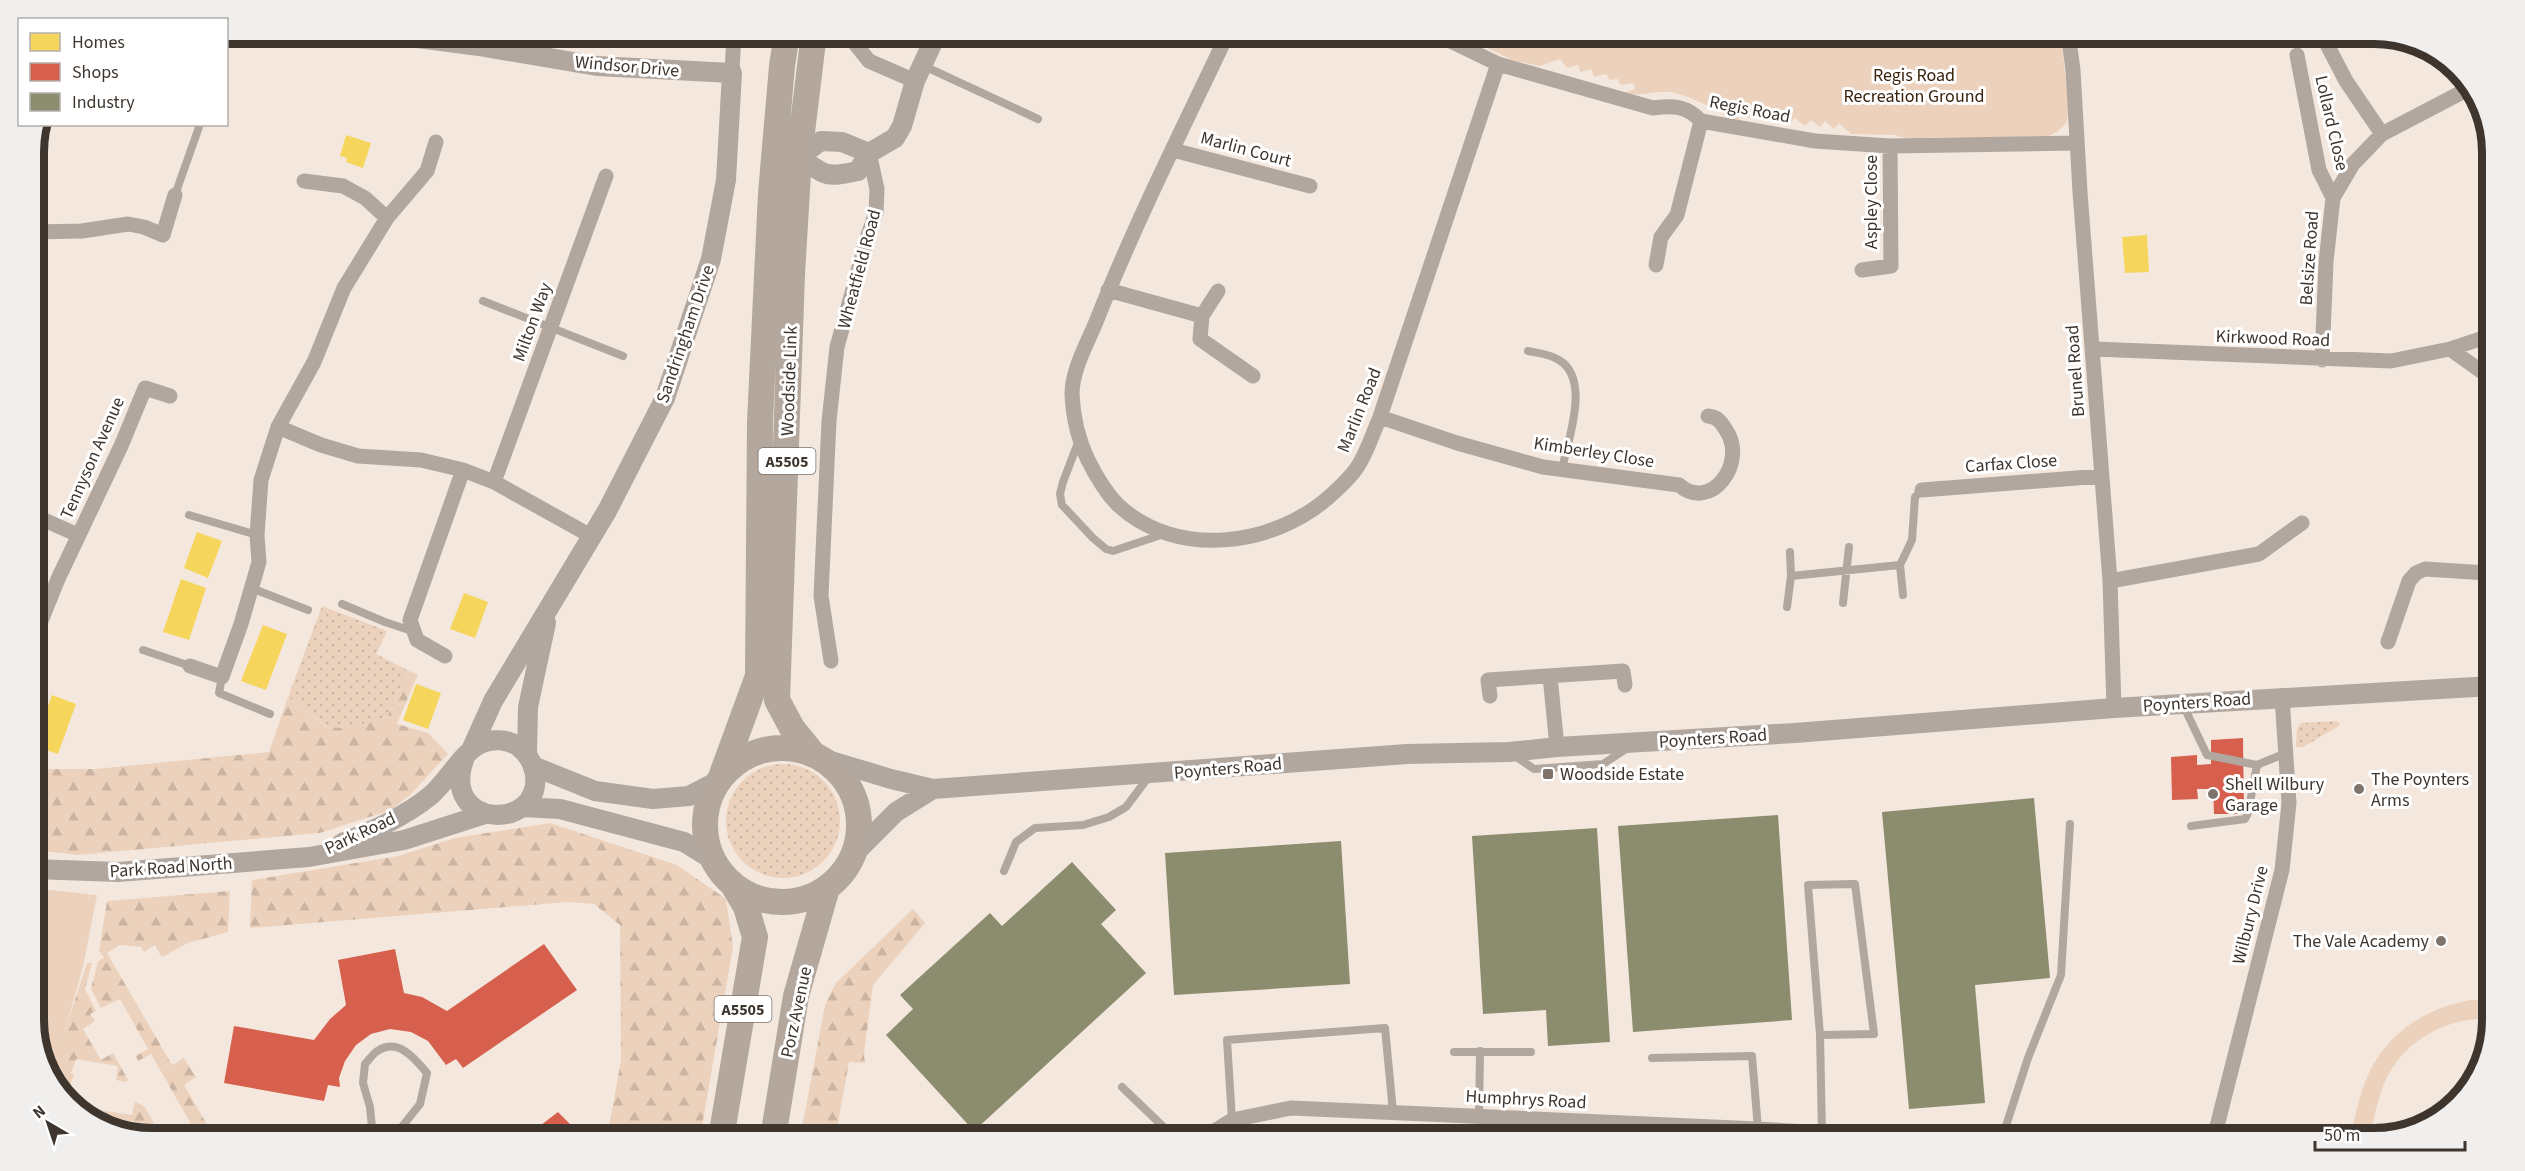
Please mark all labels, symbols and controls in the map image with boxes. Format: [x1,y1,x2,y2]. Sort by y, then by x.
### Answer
legend [18,18,228,126]
text: Homes [72,30,125,55]
street label: Windsor Drive [574,49,680,84]
text: Shops [72,60,119,85]
park label: Regis Road Recreation Ground [1843,63,1985,109]
street label: Lollard Close [2308,73,2355,173]
street label: Regis Road [1707,89,1793,130]
text: Industry [72,90,135,115]
street label: Marlin Court [1198,125,1294,174]
street label: Aspley Close [1859,155,1884,249]
street label: Wheatfield Road [832,207,887,332]
street label: Belsize Road [2294,210,2325,306]
street label: Sandringham Drive [650,262,721,407]
street label: Milton Way [507,279,559,365]
street label: Brunel Road [2060,324,2091,418]
street label: Kirkwood Road [2215,324,2331,353]
street label: Woodside Link [775,325,804,436]
street label: Marlin Road [1331,364,1388,456]
street label: Tennyson Avenue [54,393,131,523]
street label: Kimberley Close [1532,431,1656,474]
road number: A5505 [758,448,816,474]
street label: Carfax Close [1964,448,2058,479]
street label: Poynters Road [2142,686,2252,719]
street label: Poynters Road [1658,722,1768,755]
street label: Poynters Road [1173,751,1283,786]
place label: Woodside Estate [1560,762,1684,787]
marker: Woodside Estate [1541,767,1555,781]
place label: The Poynters Arms [2371,767,2469,813]
place label: Shell Wilbury Garage [2225,772,2325,818]
marker: The Poynters Arms [2352,782,2366,796]
marker: Shell Wilbury Garage [2206,787,2220,801]
street label: Park Road [321,806,400,861]
street label: Park Road North [109,851,233,884]
street label: Wilbury Drive [2226,863,2275,967]
place label: The Vale Academy [2293,929,2430,954]
marker: The Vale Academy [2434,934,2448,948]
street label: Porz Avenue [775,964,818,1060]
road number: A5505 [714,996,771,1022]
street label: Humphrys Road [1465,1084,1587,1115]
north arrow [18,1093,78,1153]
text: N [28,1100,50,1124]
scale bar [2315,1114,2465,1152]
text: 50 m [2324,1123,2360,1148]

